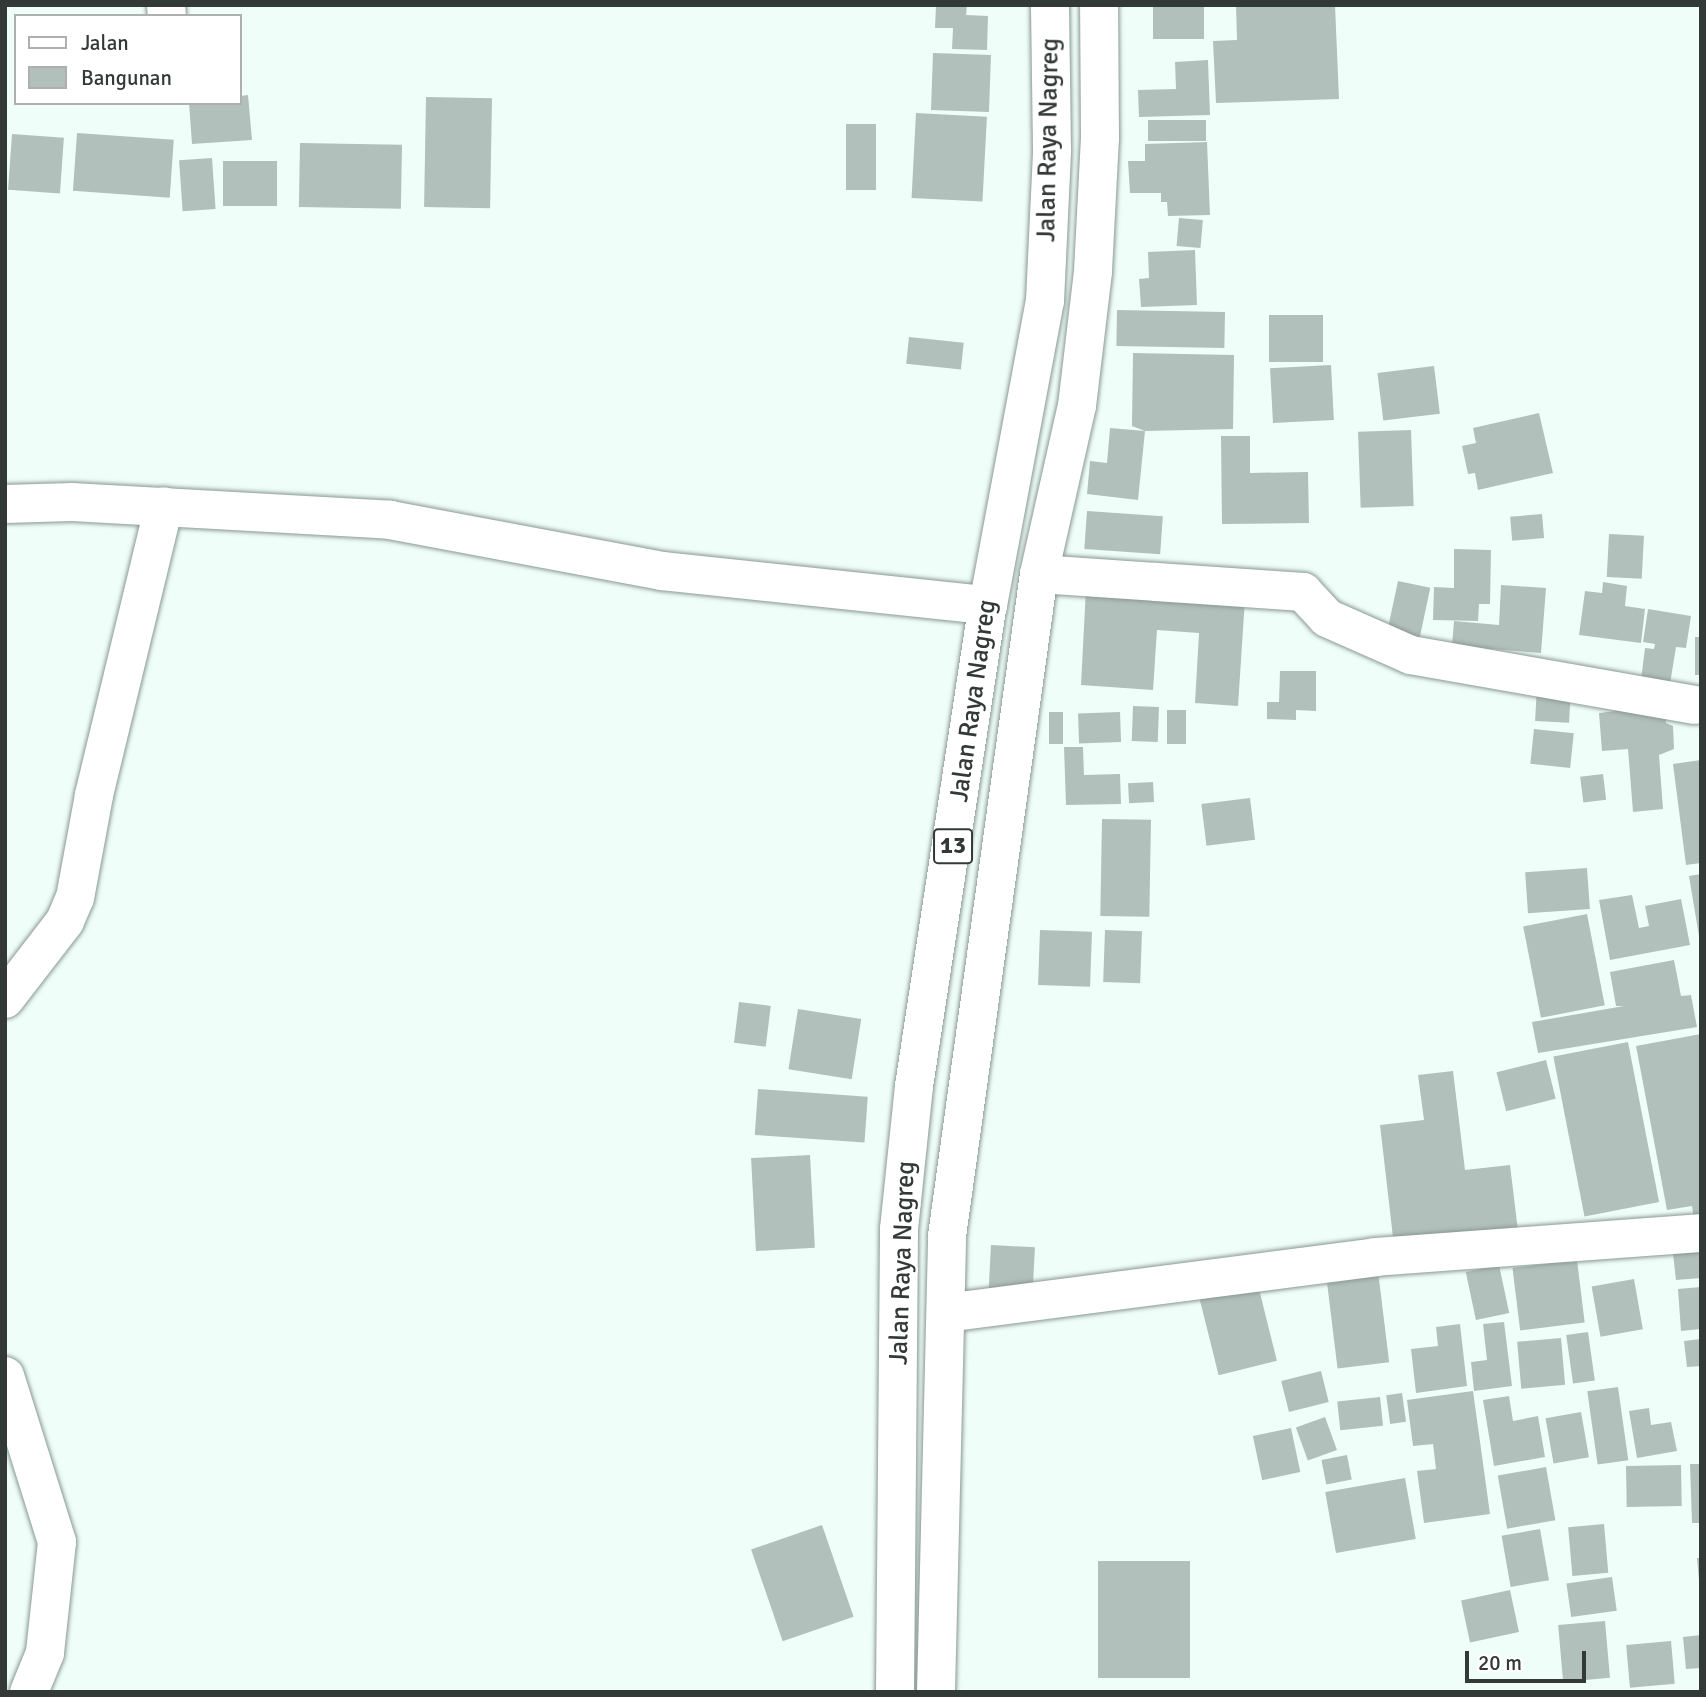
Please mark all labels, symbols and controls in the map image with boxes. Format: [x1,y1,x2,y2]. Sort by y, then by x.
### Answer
legend [14,14,242,105]
text: Jalan [81,30,129,56]
street label: Jalan Raya Nagreg [1032,38,1066,242]
text: Bangunan [81,65,172,91]
street label: Jalan Raya Nagreg [944,598,1004,804]
road number: 13 [932,826,974,866]
street label: Jalan Raya Nagreg [884,1160,922,1366]
scale bar [1468,1638,1589,1682]
text: 20 m [1478,1650,1522,1676]

